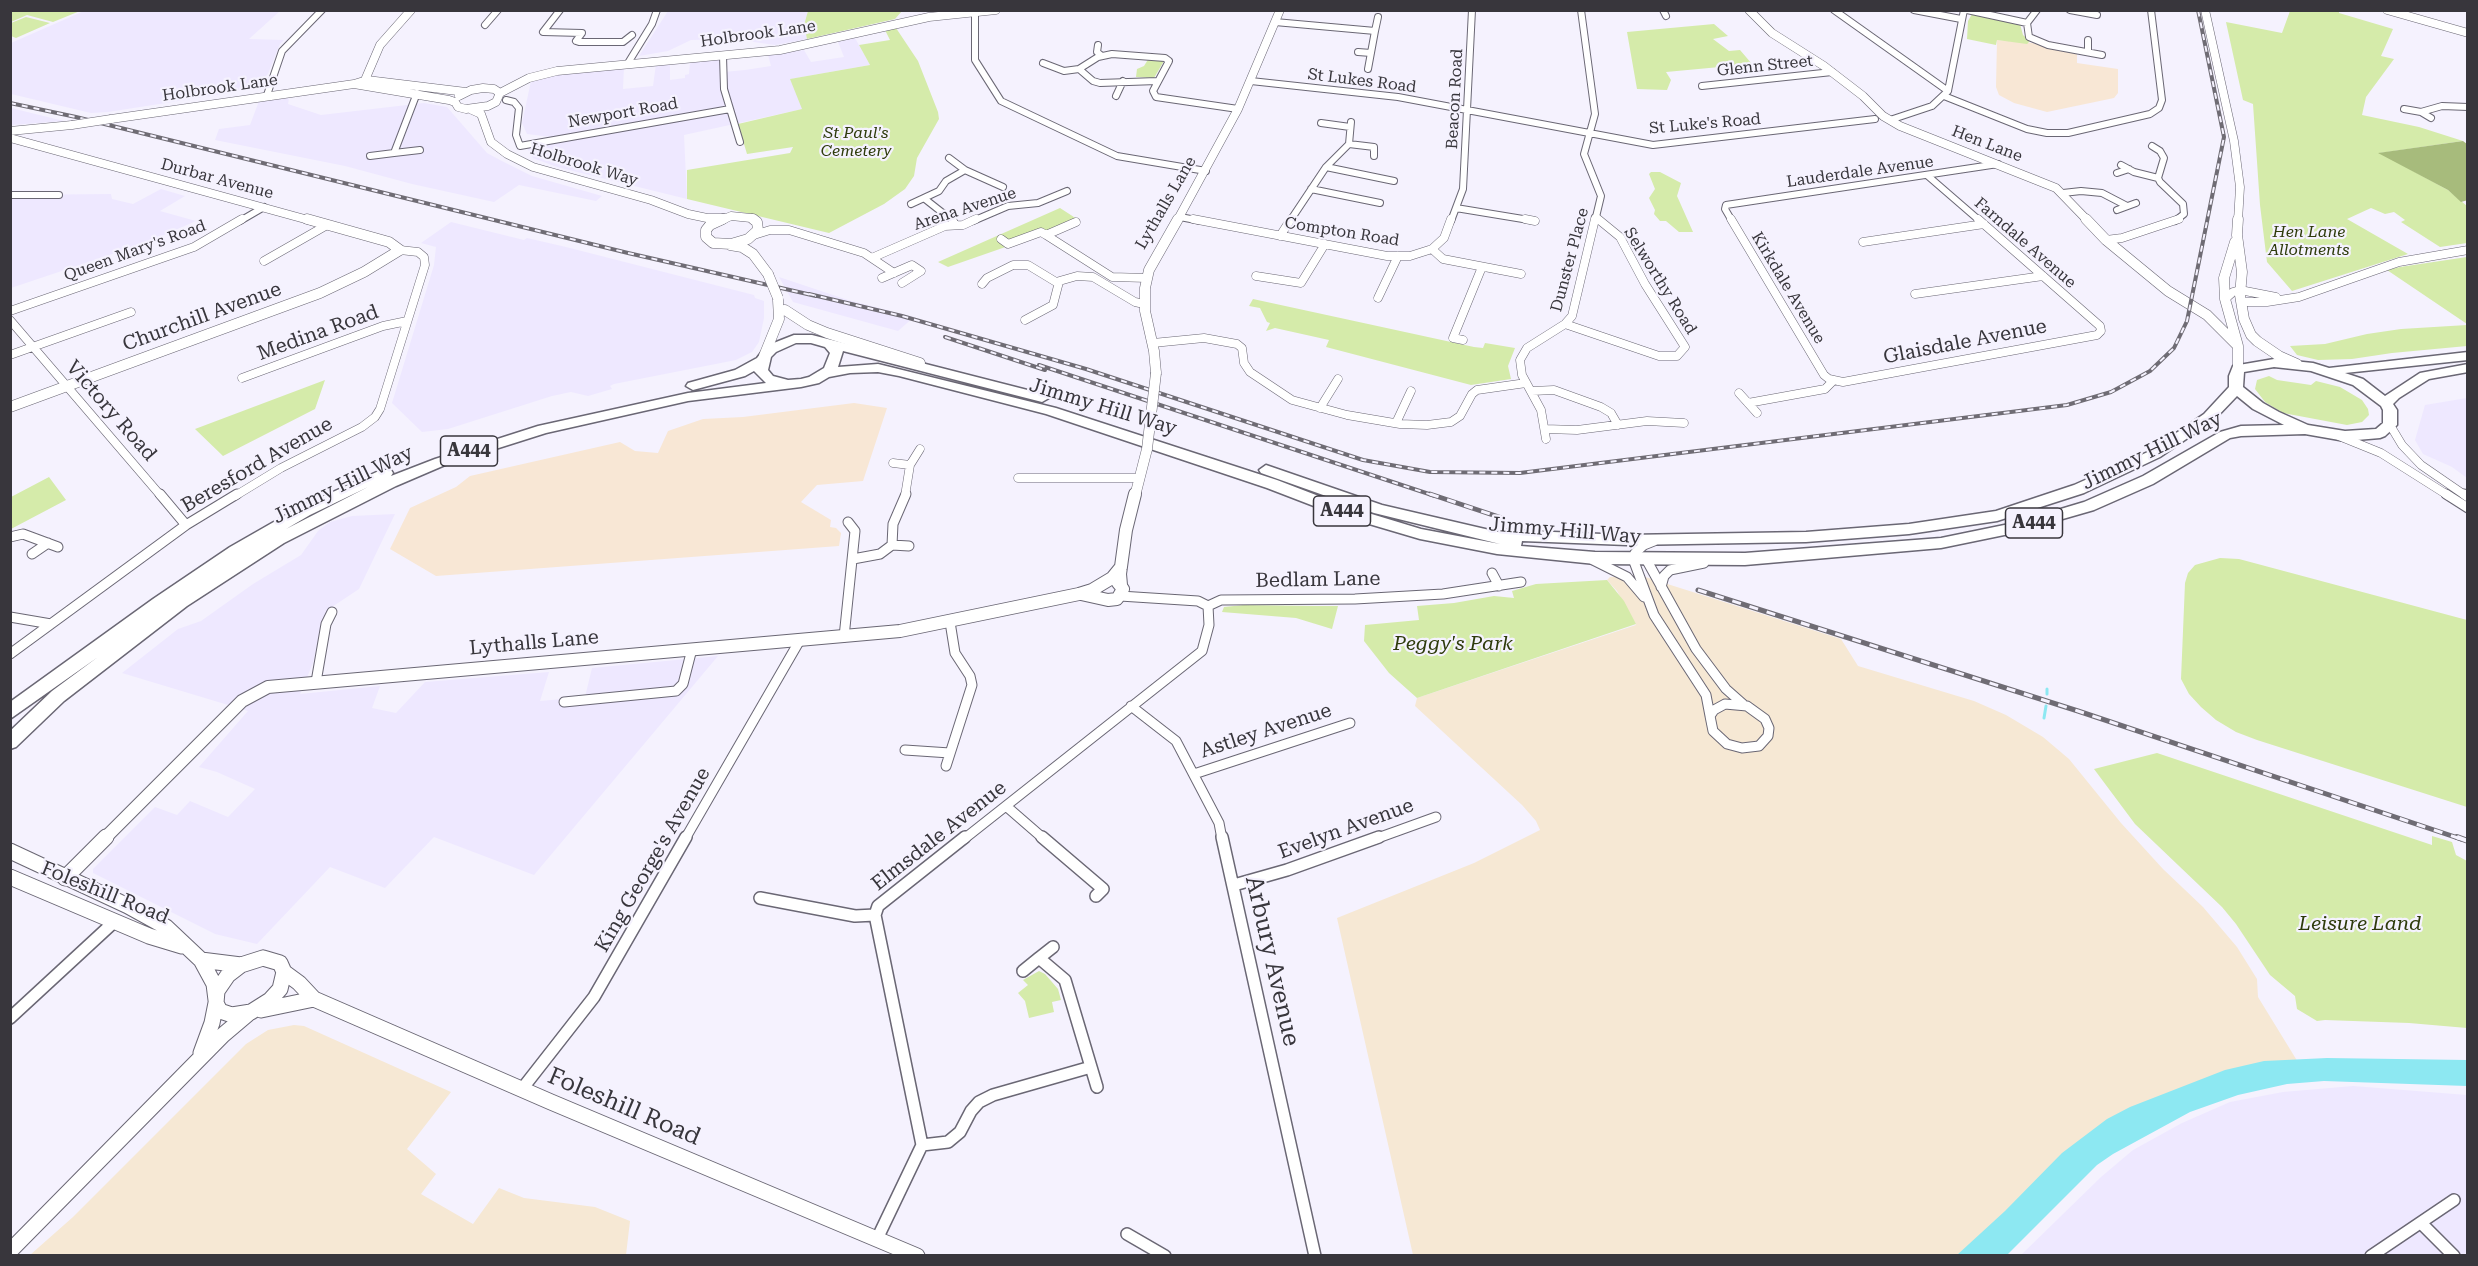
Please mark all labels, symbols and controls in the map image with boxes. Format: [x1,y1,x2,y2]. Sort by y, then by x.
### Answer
street label: Holbrook Lane [699,16,817,52]
street label: Beacon Road [1443,48,1467,150]
street label: Glenn Street [1716,51,1814,81]
street label: St Lukes Road [1307,65,1417,97]
street label: Holbrook Lane [161,70,279,106]
street label: Newport Road [567,94,679,132]
street label: St Luke's Road [1648,110,1762,138]
street label: Hen Lane [1949,122,2025,166]
park label: St Paul's Cemetery [821,123,891,161]
street label: Holbrook Way [528,139,640,191]
street label: Lauderdale Avenue [1785,152,1935,192]
street label: Lythalls Lane [1132,153,1200,253]
street label: Durbar Avenue [159,155,275,203]
street label: Arena Avenue [911,183,1019,235]
street label: Farndale Avenue [1970,194,2080,292]
street label: Dunster Place [1547,206,1593,314]
street label: Compton Road [1283,213,1401,251]
street label: Queen Mary's Road [61,216,209,286]
park label: Hen Lane Allotments [2269,222,2349,260]
street label: Selworthy Road [1619,224,1701,338]
street label: Kirkdale Avenue [1747,229,1829,347]
street label: Churchill Avenue [119,277,285,357]
street label: Medina Road [254,300,382,366]
street label: Glaisdale Avenue [1881,314,2049,370]
street label: Victory Road [61,356,161,466]
street label: Jimmy Hill Way [1026,373,1180,441]
street label: Jimmy Hill Way [2078,407,2226,495]
street label: Beresford Avenue [177,412,337,518]
road number: A444 [440,436,498,466]
street label: Jimmy Hill Way [269,441,417,529]
road number: A444 [1314,496,1370,526]
road number: A444 [2006,508,2062,538]
street label: Jimmy Hill Way [1488,512,1642,550]
street label: Bedlam Lane [1255,567,1381,593]
street label: Lythalls Lane [468,625,600,661]
park label: Peggy's Park [1393,632,1513,656]
street label: Astley Avenue [1197,698,1335,764]
street label: King George's Avenue [590,763,716,957]
street label: Elmsdale Avenue [867,776,1011,896]
street label: Evelyn Avenue [1275,793,1417,865]
street label: Foleshill Road [38,856,172,930]
street label: Arbury Avenue [1238,873,1306,1049]
park label: Leisure Land [2298,912,2422,936]
street label: Foleshill Road [543,1062,705,1152]

